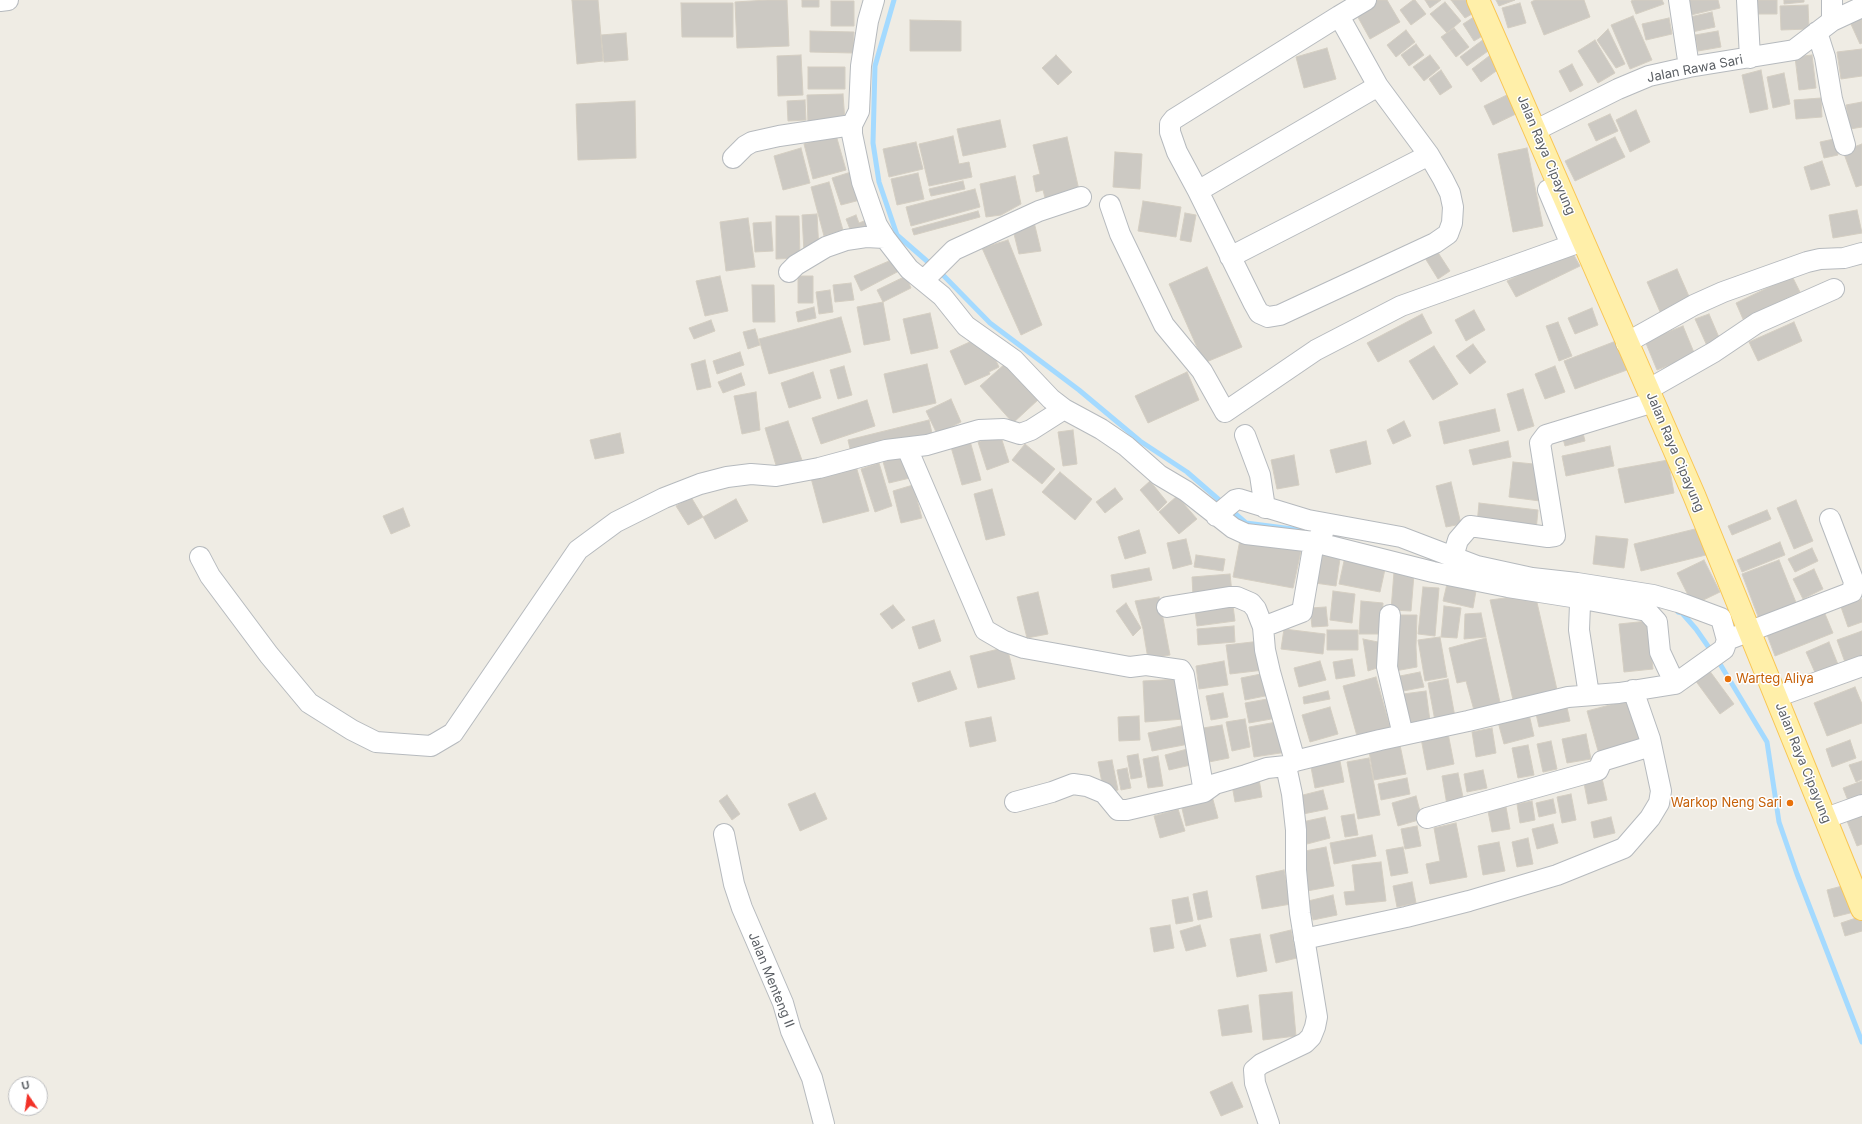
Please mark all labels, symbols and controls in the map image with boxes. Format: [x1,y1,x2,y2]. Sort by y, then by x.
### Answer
street label: Jalan Rawa Sari [1646,52,1744,86]
street label: Jalan Raya Cipayung [1514,93,1578,217]
street label: Jalan Raya Cipayung [1643,390,1707,514]
place label: Warteg Aliya [1736,671,1814,687]
marker: Warteg Aliya [1723,674,1733,684]
street label: Jalan Raya Cipayung [1772,700,1834,826]
place label: Warkop Neng Sari [1671,795,1782,811]
marker: Warkop Neng Sari [1785,798,1795,808]
street label: Jalan Menteng II [745,930,797,1030]
north arrow [8,1076,48,1116]
text: U [20,1078,31,1093]

